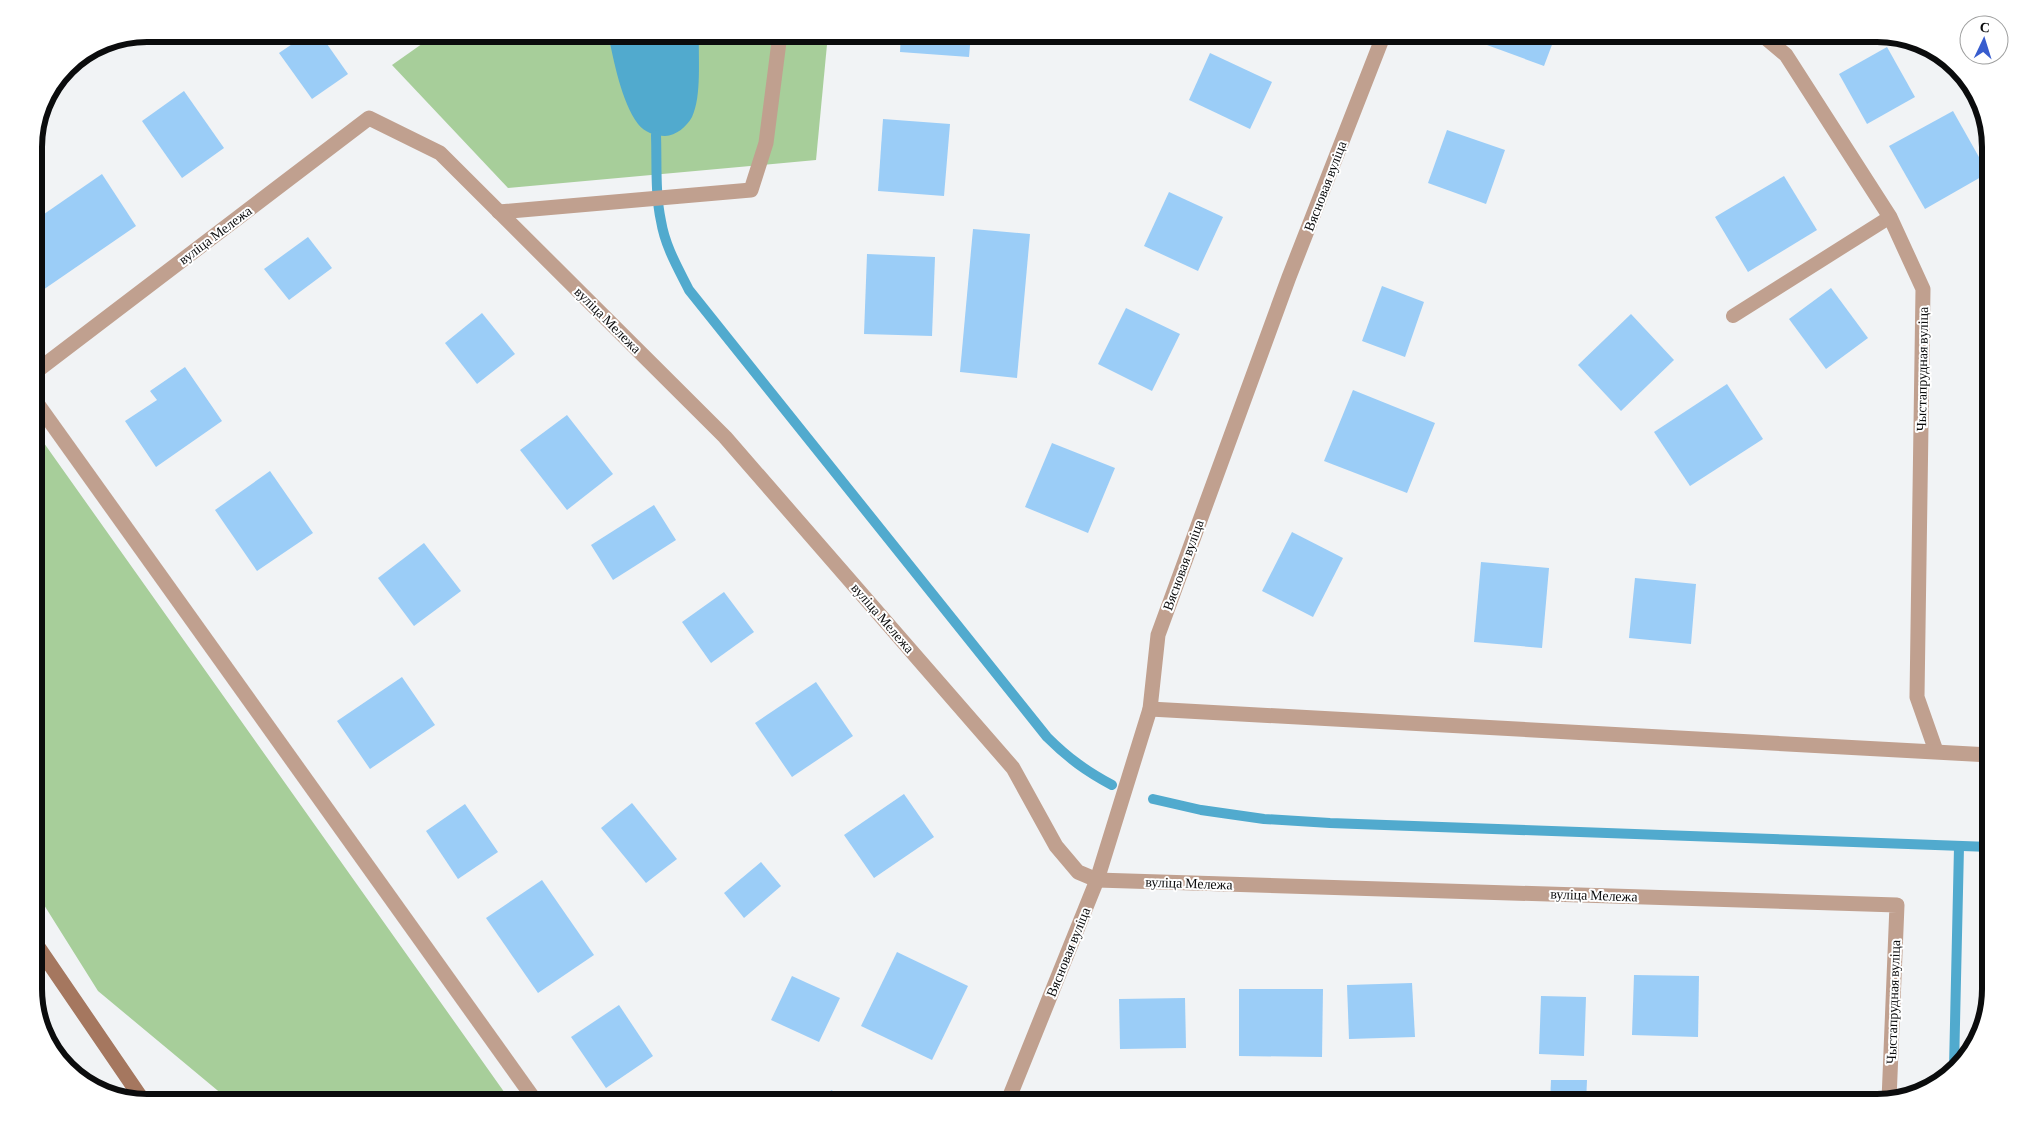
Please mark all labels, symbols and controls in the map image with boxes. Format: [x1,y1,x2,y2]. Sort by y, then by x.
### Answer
north arrow [1959,15,2009,65]
text: С [1979,19,1991,35]
street label: Вясновая вуліца [1300,138,1350,233]
street label: вуліца Мележа [175,202,255,268]
street label: вуліца Мележа [571,283,645,357]
street label: Чыстапрудная вуліца [1913,306,1931,431]
street label: Вясновая вуліца [1159,517,1207,613]
street label: вуліца Мележа [848,580,918,657]
street label: вуліца Мележа [1145,873,1234,893]
street label: вуліца Мележа [1550,885,1639,905]
street label: Вясновая вуліца [1043,904,1094,999]
street label: Чыстапрудная вуліца [1883,939,1903,1064]

